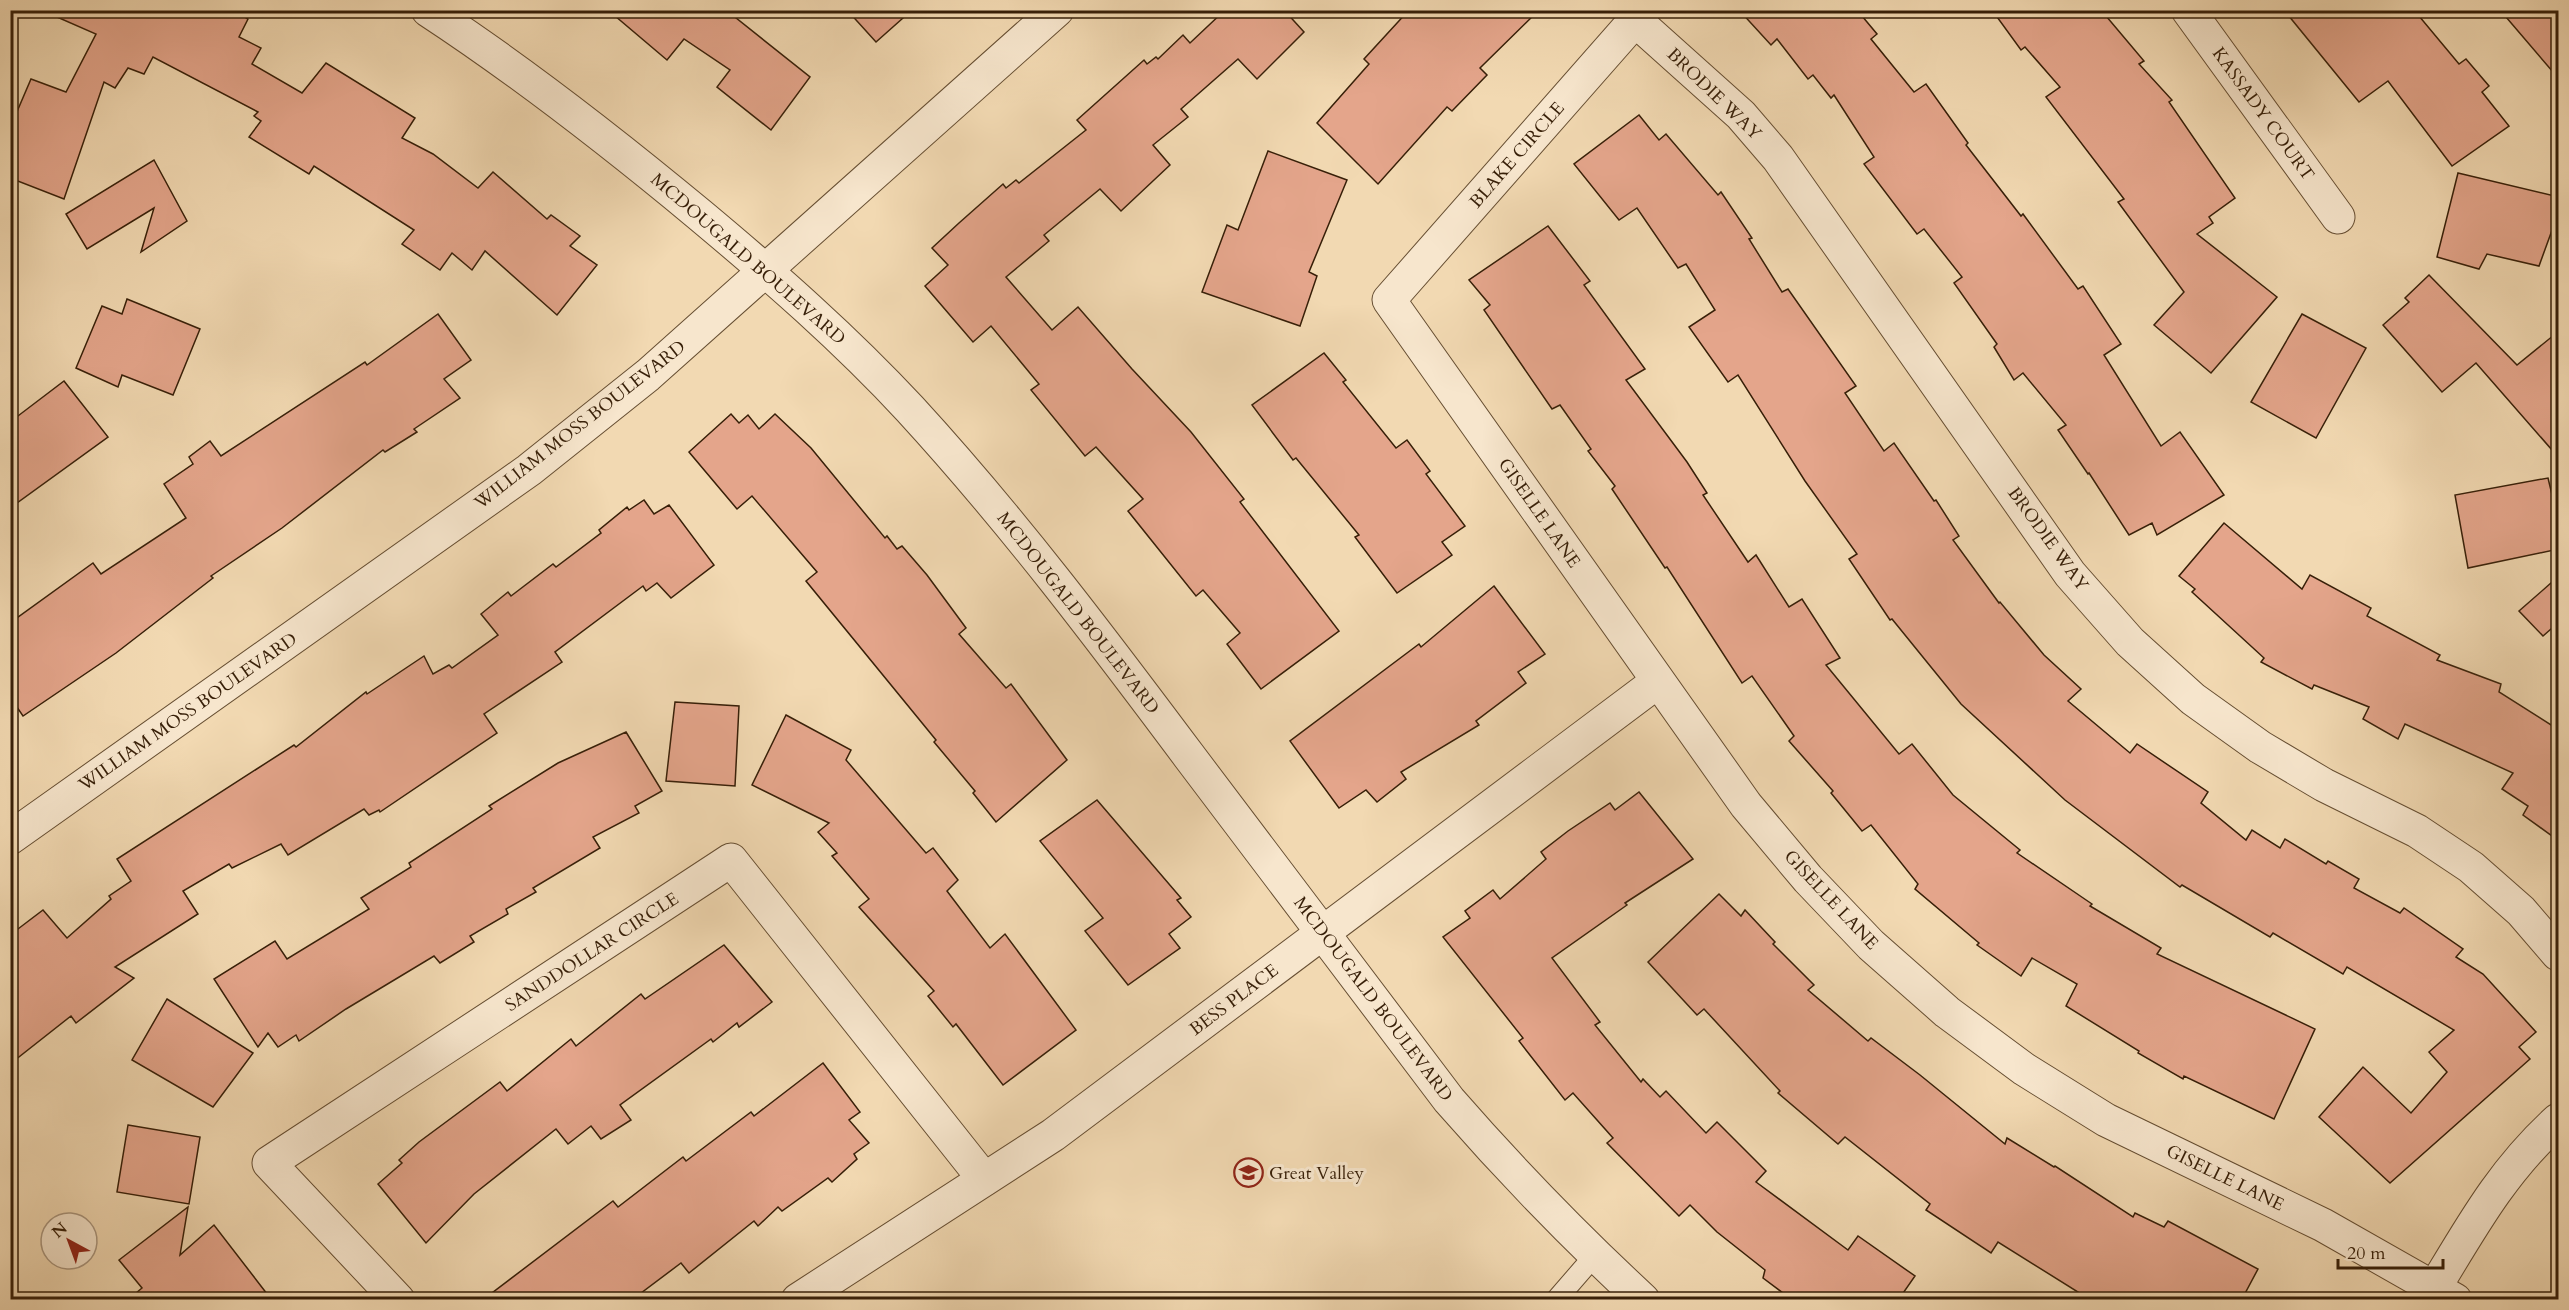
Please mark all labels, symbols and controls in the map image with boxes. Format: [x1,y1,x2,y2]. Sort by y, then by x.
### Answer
street label: BRODIE WAY [1661,42,1767,146]
street label: KASSADY COURT [2206,42,2320,186]
street label: BLAKE CIRCLE [1464,96,1570,214]
street label: MCDOUGALD BOULEVARD [645,167,851,351]
street label: WILLIAM MOSS BOULEVARD [468,335,691,516]
street label: GISELLE LANE [1492,453,1586,573]
street label: BRODIE WAY [2002,482,2095,597]
street label: MCDOUGALD BOULEVARD [991,507,1165,719]
street label: WILLIAM MOSS BOULEVARD [73,627,302,798]
street label: GISELLE LANE [1778,845,1884,955]
street label: SANDDOLLAR CIRCLE [500,886,684,1018]
street label: MCDOUGALD BOULEVARD [1288,891,1458,1107]
street label: BESS PLACE [1184,958,1284,1042]
street label: GISELLE LANE [2162,1139,2288,1217]
school or university icon: Great Valley [1232,1157,1264,1189]
place label: Great Valley [1269,1161,1365,1186]
north arrow [39,1211,99,1271]
text: N [47,1218,72,1243]
scale bar [2338,1232,2443,1270]
text: 20 m [2347,1241,2386,1266]

